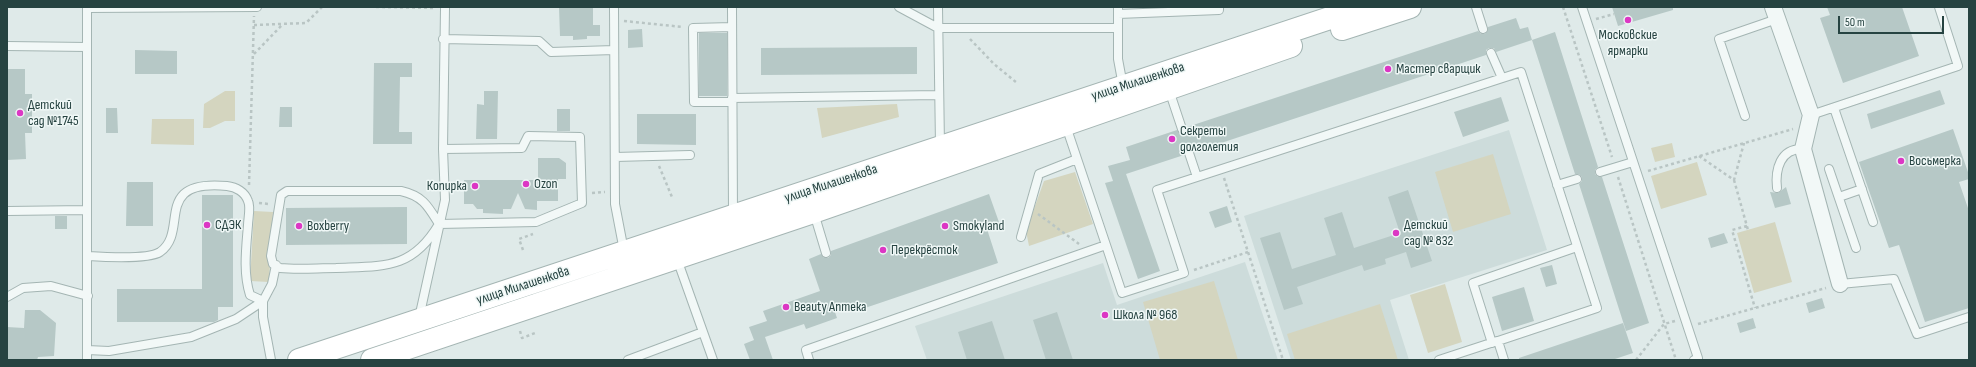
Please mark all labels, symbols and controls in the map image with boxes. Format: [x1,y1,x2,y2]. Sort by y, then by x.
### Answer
scale bar [1840,8,1946,34]
marker: Московские ярмарки [1623,15,1633,25]
text: 50 m [1845,15,1865,30]
place label: Московские ярмарки [1599,27,1657,60]
street label: улица Милашенкова [1089,59,1187,105]
place label: Мастер сварщик [1396,61,1481,77]
marker: Мастер сварщик [1383,64,1393,74]
place label: Детский сад №1745 [28,97,79,130]
marker: Детский сад №1745 [15,108,25,118]
place label: Секреты долголетия [1180,123,1238,156]
marker: Секреты долголетия [1167,134,1177,144]
place label: Восьмерка [1909,153,1961,169]
marker: Восьмерка [1896,156,1906,166]
street label: улица Милашенкова [782,161,880,207]
place label: Ozon [534,176,558,192]
place label: Копирка [427,178,467,194]
marker: Ozon [521,179,531,189]
marker: Копирка [470,181,480,191]
place label: СДЭК [215,217,241,233]
place label: Детский сад № 832 [1404,217,1453,250]
place label: Boxberry [307,218,349,234]
place label: Smokyland [953,218,1004,234]
marker: СДЭК [202,220,212,230]
marker: Boxberry [294,221,304,231]
marker: Smokyland [940,221,950,231]
marker: Детский сад № 832 [1391,228,1401,238]
place label: Перекрёсток [891,242,957,258]
marker: Перекрёсток [878,245,888,255]
street label: улица Милашенкова [474,263,572,309]
place label: Beauty Аптека [794,299,867,315]
marker: Beauty Аптека [781,302,791,312]
place label: Школа № 968 [1113,307,1177,323]
marker: Школа № 968 [1100,310,1110,320]

